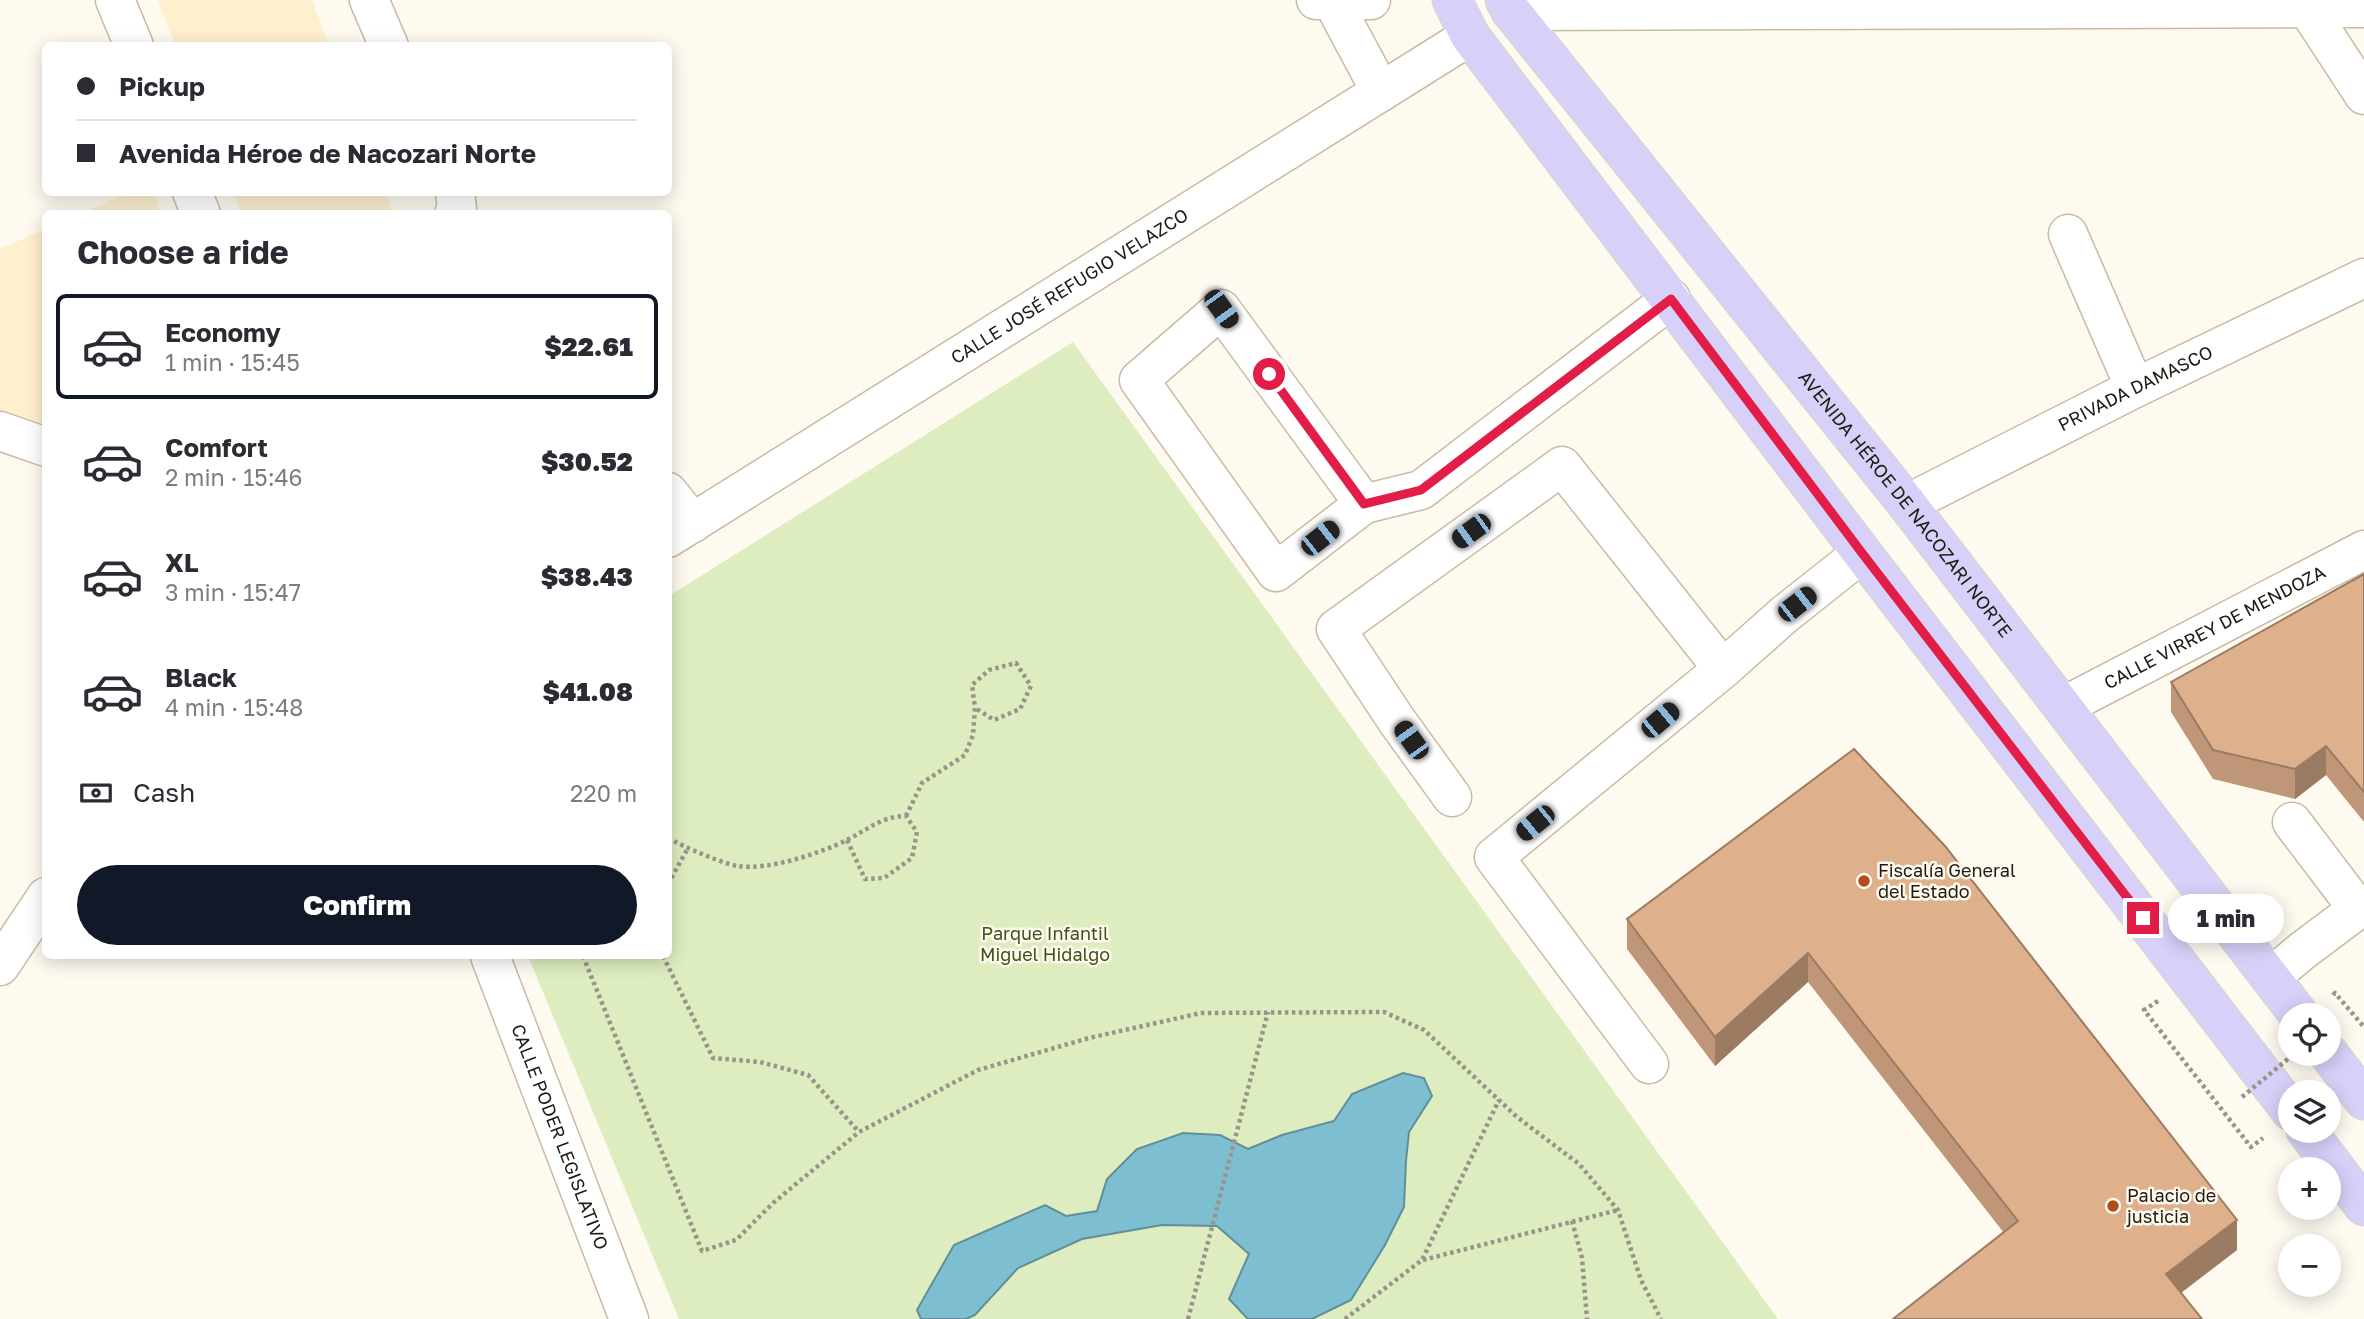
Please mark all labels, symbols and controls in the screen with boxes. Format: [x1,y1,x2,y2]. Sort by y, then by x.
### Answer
text: Pickup [119,71,205,102]
text: Avenida Héroe de Nacozari Norte [119,138,536,169]
street label: CALLE JOSÉ REFUGIO VELAZCO [947,203,1192,368]
text: Choose a ride [77,233,289,271]
car [1201,286,1242,332]
icon: car [81,315,144,378]
text: Economy [165,317,281,348]
text: $22.61 [544,331,633,362]
street label: PRIVADA DAMASCO [2054,340,2216,435]
text: 1 min · 15:45 [165,348,300,376]
route start [1253,358,1285,390]
street label: AVENIDA HÉROE DE NACOZARI NORTE [1794,366,2017,641]
icon: car [81,430,144,493]
text: Comfort [165,432,268,463]
text: $30.52 [541,446,633,477]
text: 2 min · 15:46 [165,463,303,491]
car [1448,510,1495,552]
car [1297,517,1344,559]
icon: car [81,545,144,608]
text: XL [165,547,199,578]
street label: CALLE VIRREY DE MENDOZA [2100,560,2329,693]
text: $38.43 [541,561,633,592]
text: 3 min · 15:47 [165,578,301,606]
car [1774,583,1821,625]
icon: car [81,660,144,723]
text: Black [165,662,237,693]
text: $41.08 [543,676,633,707]
text: 4 min · 15:48 [165,693,303,721]
car [1638,698,1683,742]
car [1391,717,1432,763]
icon: cash [77,774,115,812]
text: Cash [133,777,195,808]
text: 220 m [570,779,637,807]
car [1513,802,1558,844]
place label: Fiscalía General del Estado [1878,859,2016,902]
button: Confirm [77,865,637,945]
marker: Fiscalía General del Estado [1856,873,1872,889]
callout: 1 min [2168,894,2283,942]
route end [2127,902,2159,934]
text: 1 min [2197,904,2255,932]
park label: Parque Infantil Miguel Hidalgo [980,922,1110,965]
map controls [2278,1003,2341,1297]
button: locate [2278,1003,2341,1066]
street label: CALLE PODER LEGISLATIVO [507,1021,613,1253]
button: layers [2278,1080,2341,1143]
button: + [2278,1157,2341,1220]
place label: Palacio de justicia [2126,1184,2216,1227]
marker: Palacio de justicia [2105,1198,2121,1214]
button: − [2278,1234,2341,1297]

